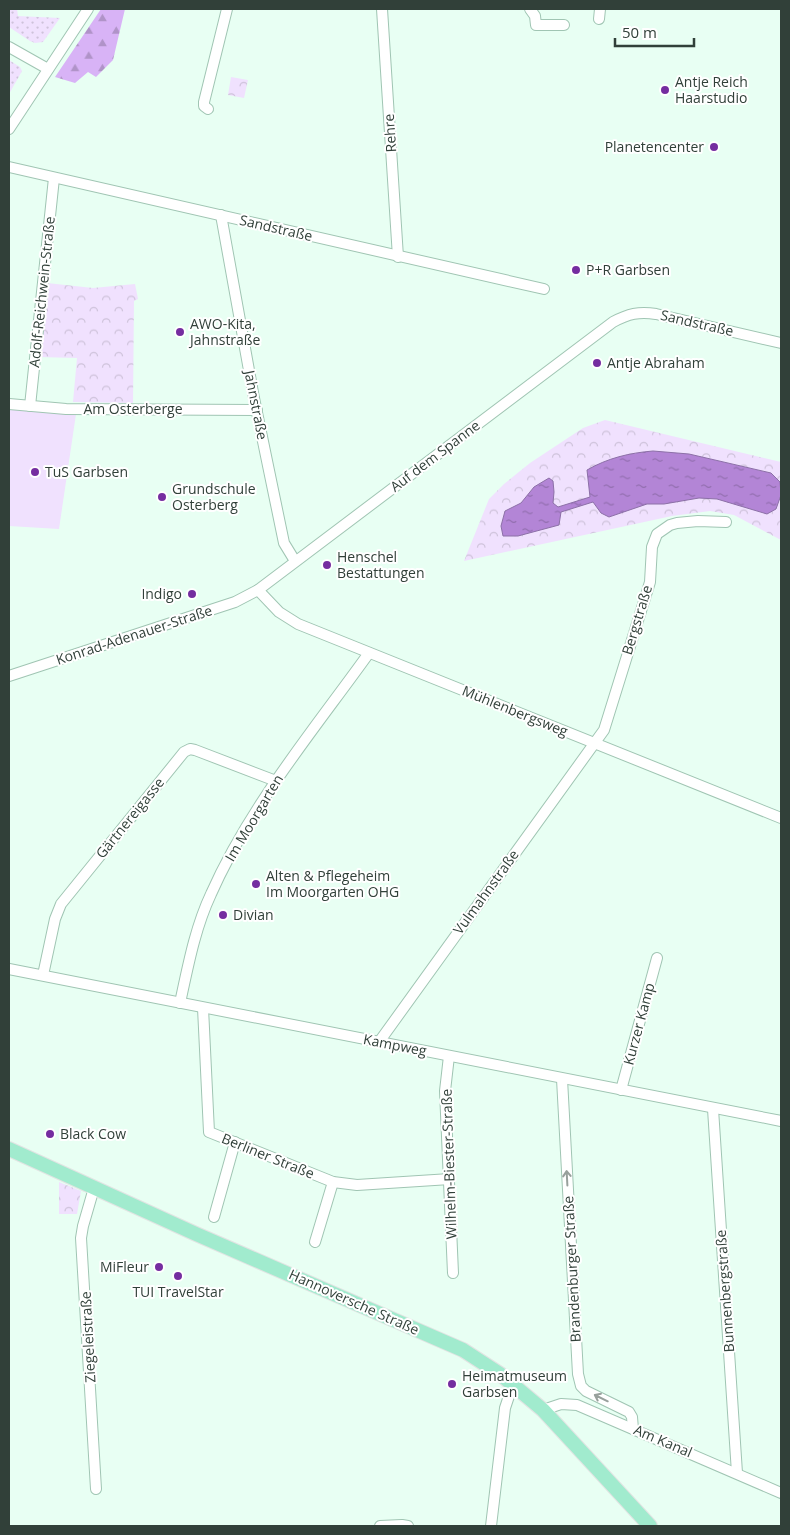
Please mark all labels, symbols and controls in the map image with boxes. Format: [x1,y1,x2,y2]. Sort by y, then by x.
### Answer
scale bar [615,15,694,47]
text: 50 m [622,22,657,42]
place label: Antje Reich Haarstudio [675,72,748,107]
marker: Antje Reich Haarstudio [659,84,671,96]
street label: Rehre [379,113,400,153]
place label: Planetencenter [605,137,704,156]
marker: Planetencenter [708,141,720,153]
street label: Sandstraße [238,210,315,245]
street label: Adolf-Reichwein-Straße [24,215,59,369]
place label: P+R Garbsen [586,260,670,279]
marker: P+R Garbsen [570,264,582,276]
street label: Sandstraße [659,305,736,340]
place label: AWO-Kita, Jahnstraße [188,314,261,349]
marker: AWO-Kita, Jahnstraße [174,326,186,338]
place label: Antje Abraham [607,353,705,372]
marker: Antje Abraham [591,357,603,369]
street label: Jahnstraße [240,367,273,441]
street label: Am Osterberge [83,399,183,418]
street label: Auf dem Spanne [386,415,484,496]
place label: TuS Garbsen [45,462,128,481]
marker: TuS Garbsen [29,466,41,478]
place label: Grundschule Osterberg [172,479,256,514]
marker: Grundschule Osterberg [156,491,168,503]
place label: Henschel Bestattungen [337,547,425,582]
marker: Henschel Bestattungen [321,559,333,571]
street label: Bergstraße [617,583,656,657]
place label: Indigo [141,584,182,603]
marker: Indigo [186,588,198,600]
street label: Konrad-Adenauer-Straße [53,600,215,669]
street label: Mühlenbergsweg [459,681,571,741]
street label: Im Moorgarten [220,771,287,865]
street label: Gärtnereigasse [91,773,168,862]
street label: Vulmahnstraße [448,846,523,938]
place label: Alten & Pflegeheim Im Moorgarten OHG [266,866,399,901]
marker: Alten & Pflegeheim Im Moorgarten OHG [250,878,262,890]
place label: Divian [233,905,274,924]
marker: Divian [217,909,229,921]
street label: Kurzer Kamp [618,981,659,1067]
street label: Kampweg [362,1029,429,1060]
street label: Wilhelm-Biester-Straße [436,1088,461,1239]
place label: Black Cow [60,1124,126,1143]
marker: Black Cow [44,1128,56,1140]
street label: Berliner Straße [219,1128,317,1183]
one-way arrow [562,1171,571,1187]
street label: Brandenburger Straße [558,1195,585,1343]
street label: Bunnenbergstraße [711,1229,738,1353]
place label: MiFleur [100,1257,149,1276]
marker: MiFleur [153,1261,165,1273]
street label: Hannoversche Straße [286,1264,422,1339]
marker: TUI TravelStar [172,1270,184,1282]
place label: TUI TravelStar [132,1282,224,1301]
street label: Ziegeleistraße [76,1291,99,1383]
place label: Heimatmuseum Garbsen [462,1366,567,1401]
marker: Heimatmuseum Garbsen [446,1378,458,1390]
one-way arrow [594,1393,609,1402]
street label: Am Kanal [631,1420,695,1461]

